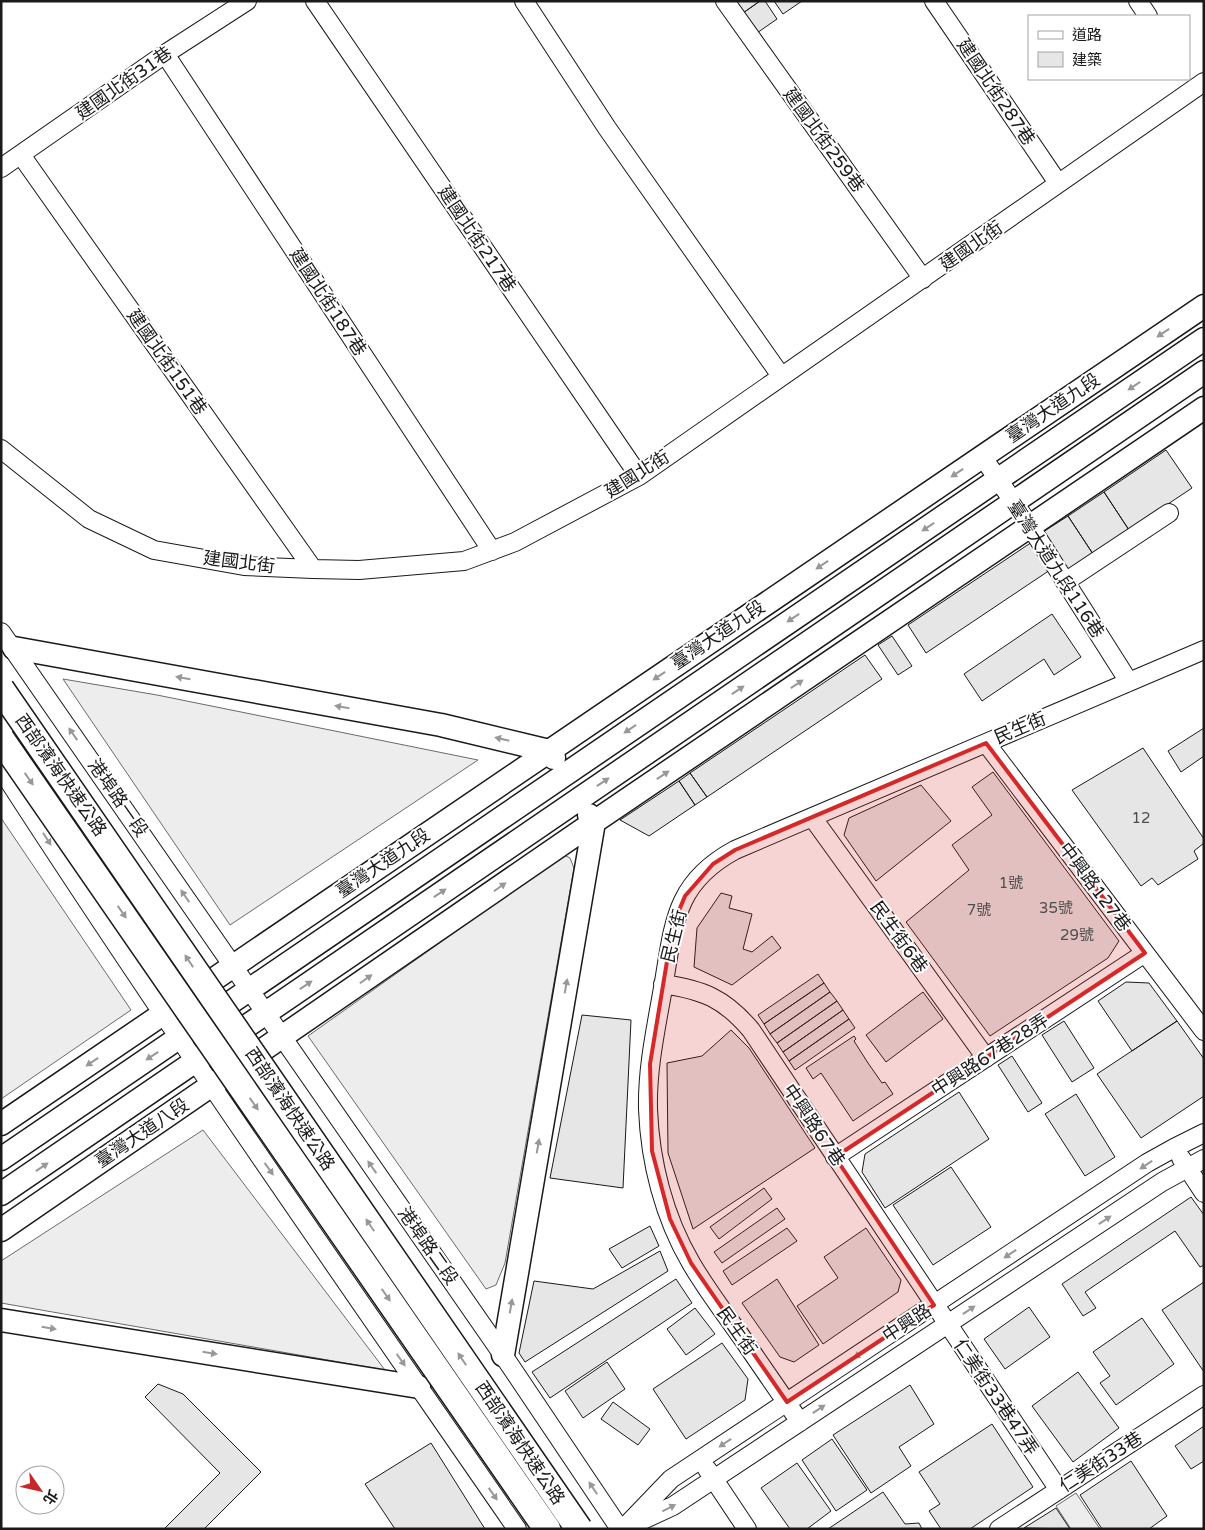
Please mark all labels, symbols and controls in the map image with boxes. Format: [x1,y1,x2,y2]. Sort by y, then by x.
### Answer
legend [1028,15,1190,80]
text: 道路 [1072,26,1102,44]
street label: 建國北街287巷 [952,34,1040,150]
street label: 建國北街31巷 [72,42,176,124]
text: 建築 [1072,51,1102,69]
street label: 建國北街259巷 [779,83,869,197]
street label: 建國北街217巷 [433,181,521,297]
street label: 建國北街 [935,216,1007,276]
street label: 建國北街187巷 [285,244,371,360]
street label: 建國北街151巷 [122,305,212,419]
one-way arrow [1157,328,1170,338]
street label: 臺灣大道九段 [1002,369,1104,447]
one-way arrow [1128,381,1141,391]
street label: 建國北街 [601,446,673,502]
one-way arrow [950,468,963,478]
street label: 臺灣大道九段116巷 [1003,496,1109,642]
one-way arrow [921,522,935,532]
street label: 建國北街 [202,547,276,577]
one-way arrow [815,560,829,570]
street label: 臺灣大道九段 [667,596,769,674]
one-way arrow [787,613,800,623]
one-way arrow [652,671,666,681]
one-way arrow [174,674,190,682]
one-way arrow [790,679,804,689]
one-way arrow [731,685,744,695]
one-way arrow [334,703,350,711]
street label: 民生街 [991,707,1049,749]
street label: 西部濱海快速公路 [11,710,111,840]
one-way arrow [623,724,637,734]
one-way arrow [68,727,78,740]
one-way arrow [494,735,509,743]
street label: 港埠路一段 [83,755,153,841]
one-way arrow [656,770,669,780]
one-way arrow [24,772,34,786]
one-way arrow [596,777,610,787]
house number: 12 [1132,809,1150,827]
street label: 臺灣大道九段 [332,824,434,902]
one-way arrow [42,833,51,846]
street label: 中興路127巷 [1054,838,1136,936]
house number: 1號 [999,874,1023,892]
one-way arrow [493,882,507,892]
one-way arrow [434,888,447,898]
one-way arrow [180,889,190,903]
street label: 民生街6巷 [866,897,932,977]
house number: 35號 [1039,899,1073,917]
house number: 7號 [967,901,991,919]
one-way arrow [117,905,127,919]
street label: 民生街 [657,907,691,965]
house number: 29號 [1060,926,1094,944]
one-way arrow [184,954,194,968]
one-way arrow [359,974,373,984]
one-way arrow [562,978,570,994]
one-way arrow [300,980,313,990]
street label: 中興路67巷28弄 [927,1009,1053,1101]
street label: 西部濱海快速公路 [241,1043,339,1175]
one-way arrow [145,1051,159,1061]
one-way arrow [85,1057,99,1067]
street label: 中興路67巷 [778,1080,850,1170]
street label: 臺灣大道八段 [91,1094,193,1172]
one-way arrow [249,1097,259,1110]
one-way arrow [535,1138,543,1154]
one-way arrow [367,1160,377,1173]
one-way arrow [1139,1160,1152,1169]
one-way arrow [35,1162,48,1172]
one-way arrow [264,1162,274,1176]
street label: 港埠路二段 [393,1203,463,1289]
one-way arrow [1098,1215,1111,1225]
one-way arrow [365,1218,375,1232]
one-way arrow [1003,1249,1017,1259]
one-way arrow [381,1288,391,1302]
one-way arrow [507,1298,515,1314]
street label: 中興路 [878,1299,936,1347]
street label: 民生街 [713,1303,761,1359]
one-way arrow [962,1305,976,1315]
one-way arrow [42,1324,58,1332]
street label: 仁美街33巷47弄 [949,1335,1043,1459]
one-way arrow [853,1349,867,1358]
one-way arrow [202,1350,218,1358]
one-way arrow [457,1352,467,1366]
one-way arrow [396,1354,406,1367]
street label: 西部濱海快速公路 [471,1377,569,1509]
one-way arrow [812,1405,826,1414]
street label: 仁美街33巷 [1055,1427,1147,1497]
one-way arrow [718,1439,731,1448]
north arrow [15,1465,65,1515]
one-way arrow [588,1482,598,1495]
text: 北 [39,1486,61,1508]
one-way arrow [488,1487,498,1501]
one-way arrow [661,1504,676,1512]

